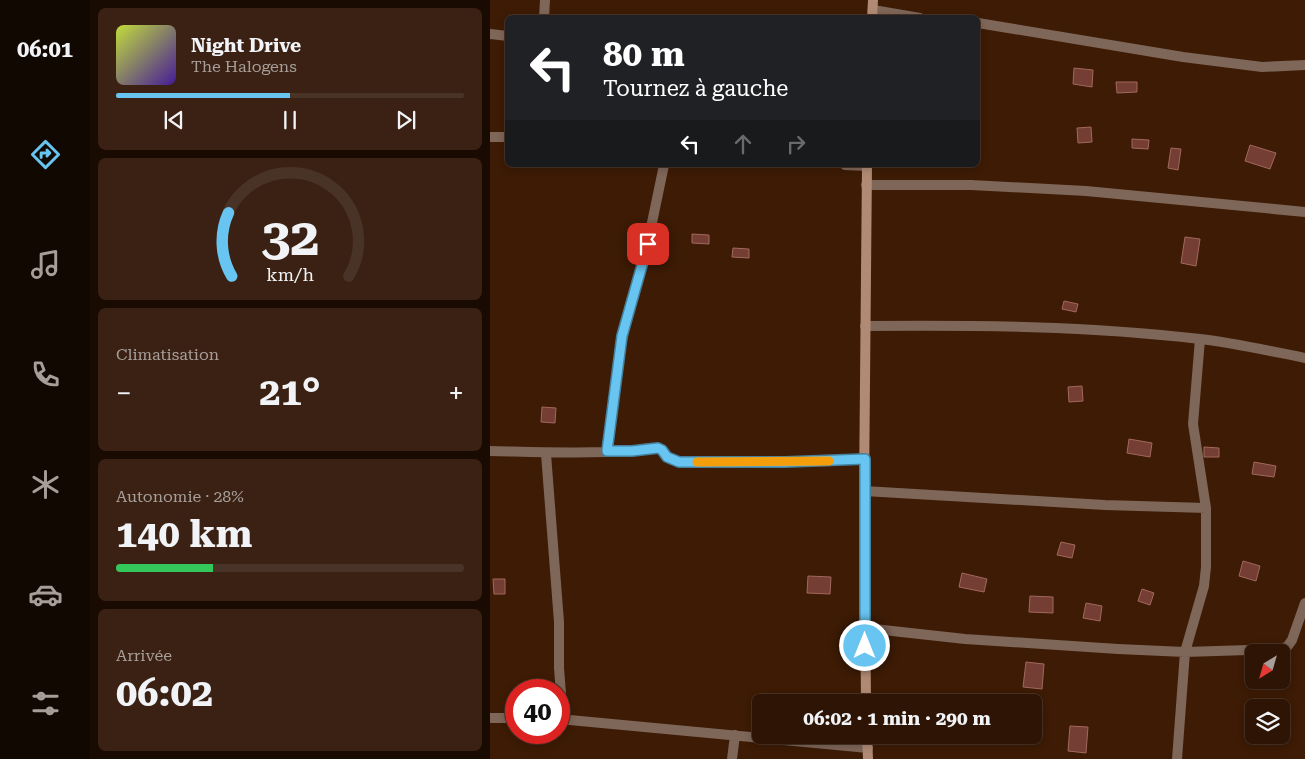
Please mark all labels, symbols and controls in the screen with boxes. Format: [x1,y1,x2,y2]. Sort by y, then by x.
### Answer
text: Night Drive [191,34,301,57]
text: 80 m [603,34,685,75]
icon: left [520,35,585,100]
text: 06:01 [17,37,73,62]
text: The Halogens [191,57,297,76]
text: Tournez à gauche [603,76,788,101]
icon: previous [160,106,188,134]
icon: pause [276,106,304,134]
icon: next [392,106,420,134]
icon: left [676,130,704,158]
icon: ahead [729,130,757,158]
icon: right [782,130,810,158]
icon: directions [28,137,63,172]
text: 32 [261,207,319,268]
pin [627,223,669,265]
icon: arrive [634,230,662,258]
icon: music [28,247,63,282]
text: km/h [266,264,314,285]
text: Climatisation [116,345,219,364]
icon: phone [28,357,63,392]
text: 21° [259,370,321,414]
text: − [116,377,132,410]
text: + [448,377,464,410]
icon: climate [28,467,63,502]
text: Autonomie · 28% [116,487,244,506]
text: 140 km [116,512,252,556]
icon: car [28,577,63,612]
position arrow [838,619,890,671]
north arrow [1245,644,1290,689]
map controls [1245,644,1290,744]
text: Arrivée [116,646,172,665]
text: 06:02 [116,671,213,715]
speed limit sign: 40 [505,679,570,744]
icon: filters [28,686,63,721]
button: layers [1245,699,1290,744]
text: 06:02 · 1 min · 290 m [803,707,991,730]

